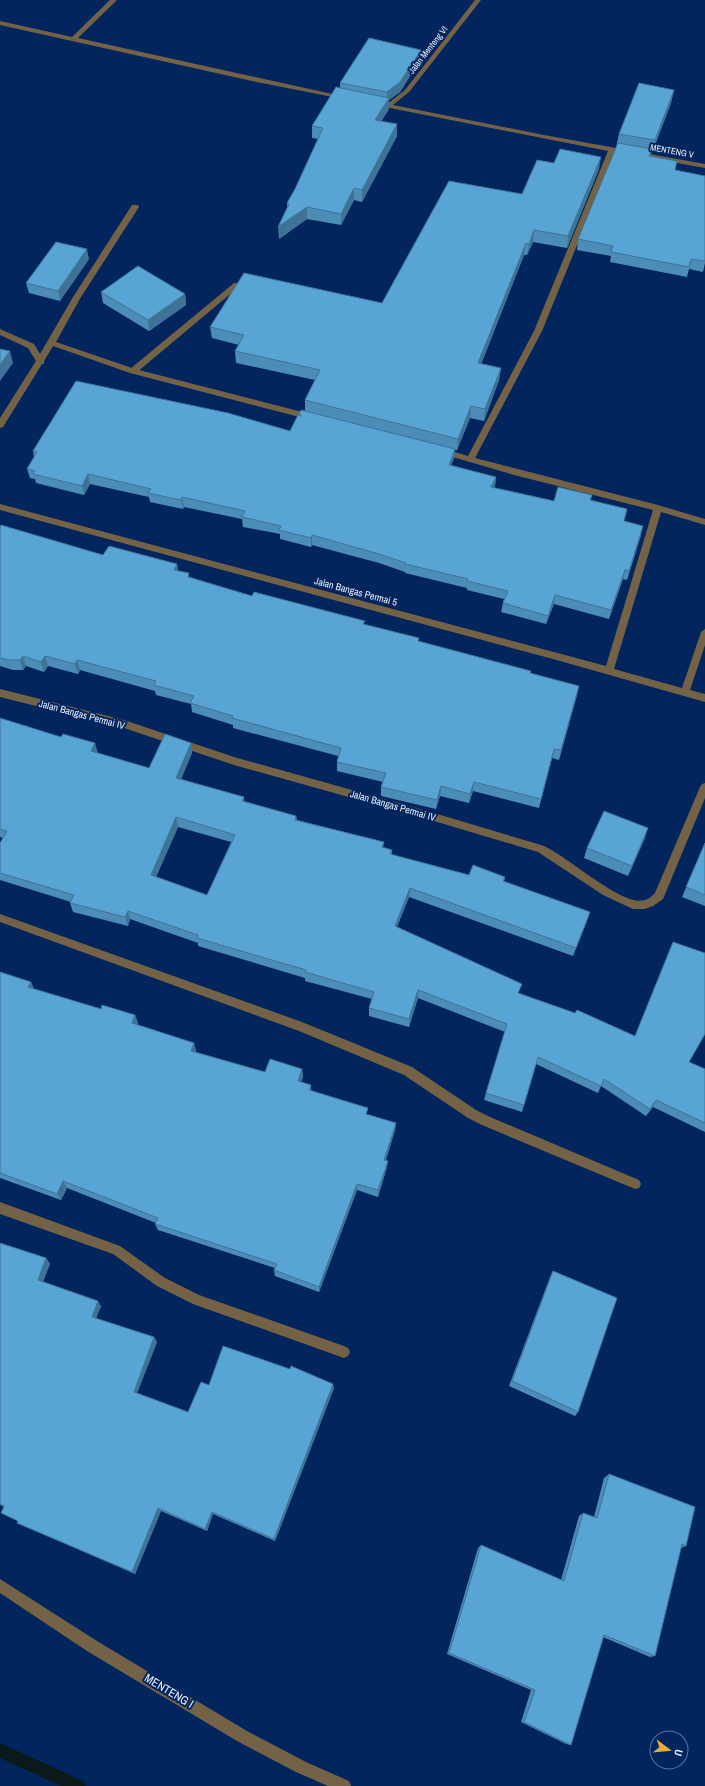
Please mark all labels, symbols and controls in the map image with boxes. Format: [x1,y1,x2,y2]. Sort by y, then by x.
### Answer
street label: Jalan Menteng VI [406,24,450,76]
street label: MENTENG V [649,141,695,161]
street label: Jalan Bangas Permai 5 [313,574,399,609]
street label: Jalan Bangas Permai IV [37,697,127,732]
street label: Jalan Bangas Permai IV [349,787,438,824]
street label: MENTENG I [141,1670,197,1712]
north arrow [649,1730,689,1770]
text: U [671,1748,686,1758]

